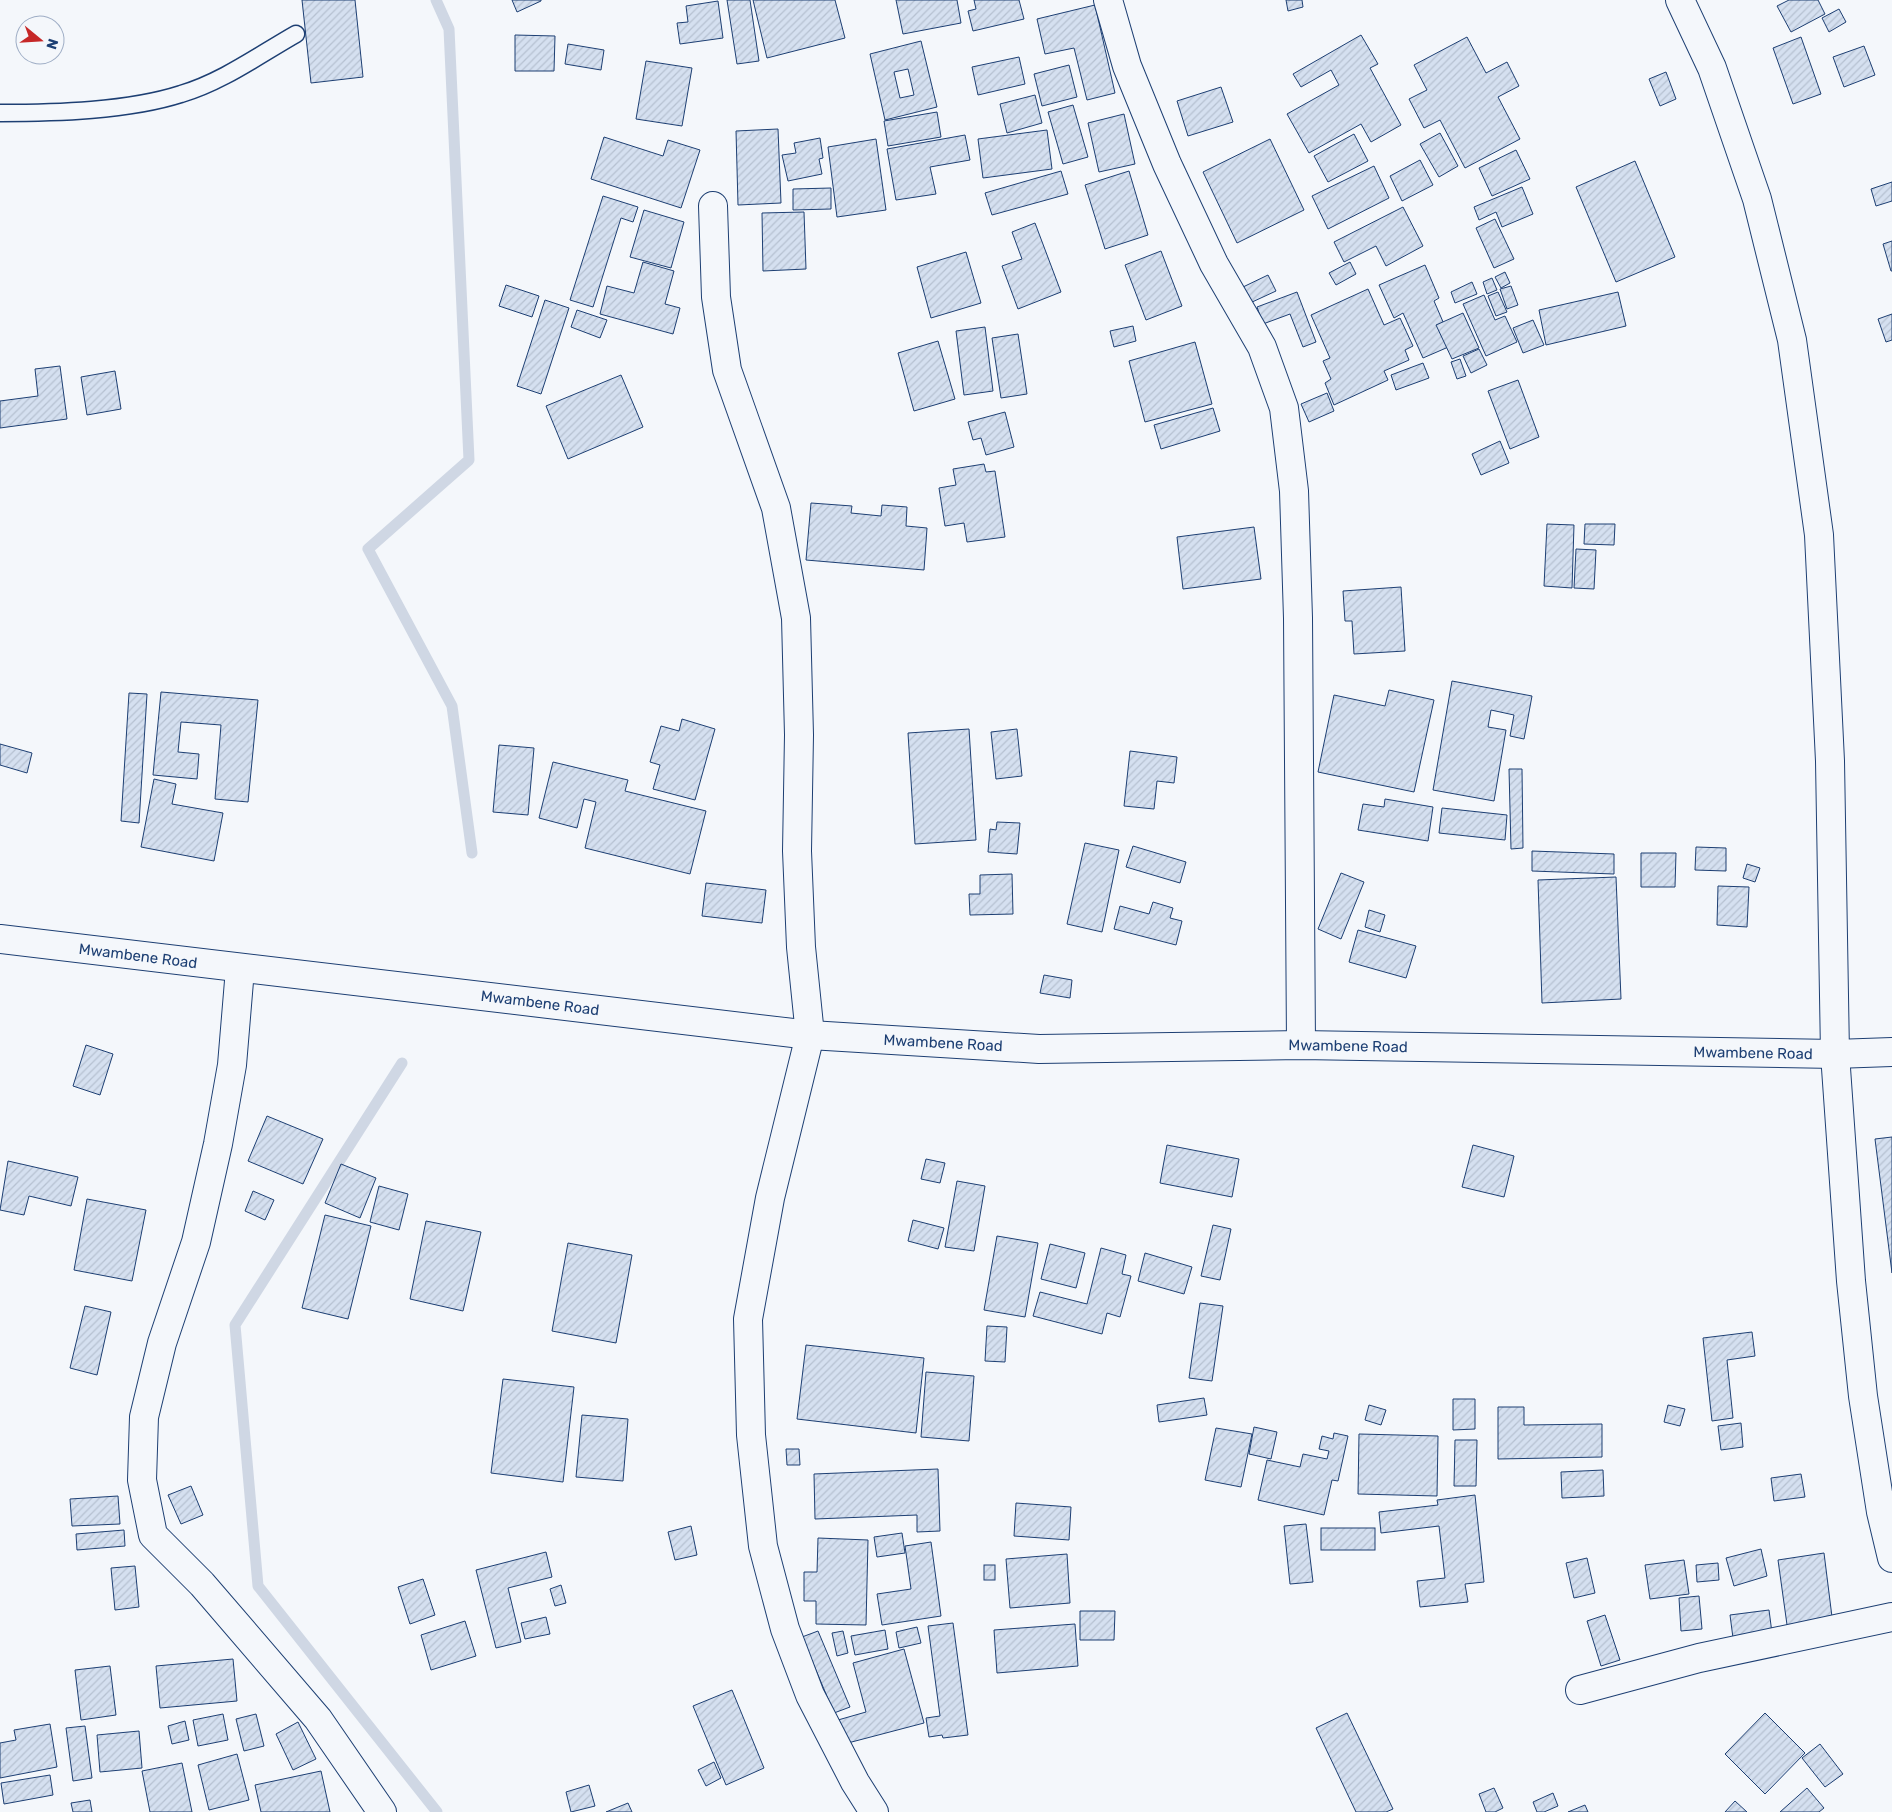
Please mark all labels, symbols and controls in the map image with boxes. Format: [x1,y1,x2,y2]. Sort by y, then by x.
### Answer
north arrow [15,15,65,65]
text: N [42,36,62,51]
street label: Mwambene Road [78,940,198,972]
street label: Mwambene Road [480,987,600,1019]
street label: Mwambene Road [883,1031,1003,1055]
street label: Mwambene Road [1288,1036,1408,1056]
street label: Mwambene Road [1693,1043,1813,1063]

